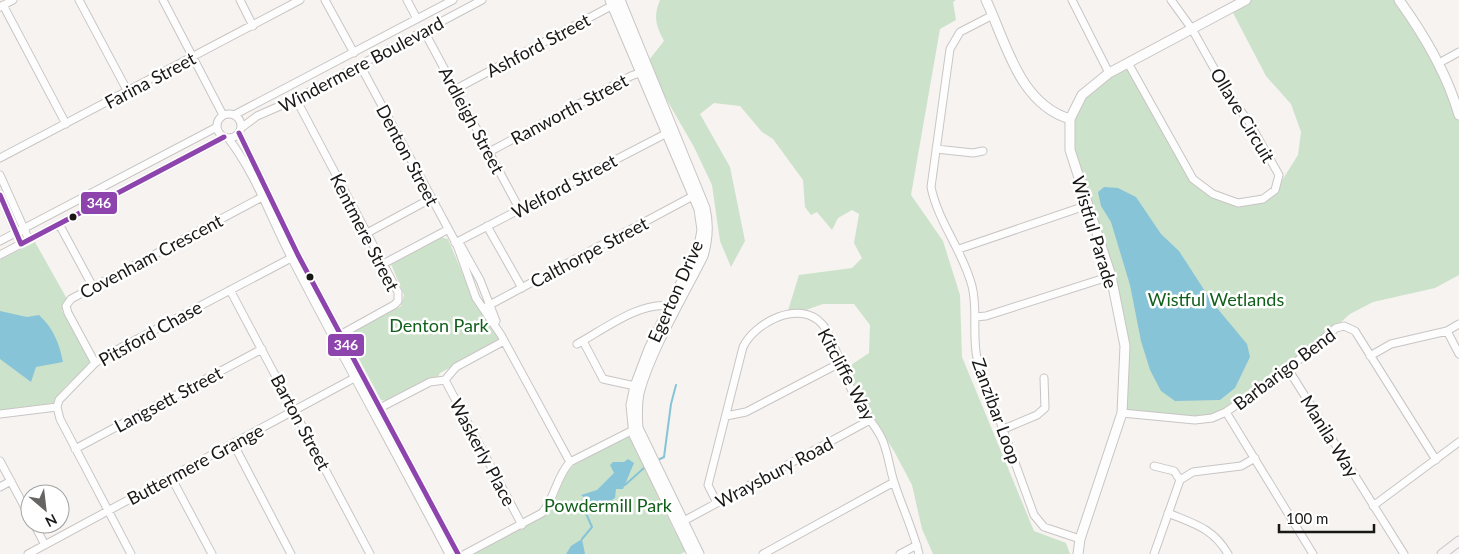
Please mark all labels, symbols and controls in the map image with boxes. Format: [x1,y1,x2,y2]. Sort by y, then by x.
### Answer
street label: Ashford Street [482,8,594,82]
street label: Windermere Boulevard [275,11,447,117]
street label: Farina Street [101,47,200,113]
street label: Ardleigh Street [435,63,510,178]
street label: Ollave Circuit [1206,64,1280,167]
street label: Ranworth Street [507,69,632,149]
street label: Denton Street [372,101,444,210]
street label: Welford Street [508,149,621,223]
street label: Kentmere Street [326,169,404,295]
street label: Wistful Parade [1067,173,1123,291]
line badge: 346 [80,191,118,215]
text: 346 [87,194,111,211]
street label: Covenham Crescent [76,209,227,303]
unlabelled marker [68,212,78,222]
street label: Calthorpe Street [526,212,652,292]
street label: Egerton Drive [643,236,707,346]
unlabelled marker [305,272,315,282]
park label: Wistful Wetlands [1148,288,1284,310]
street label: Pitsford Chase [94,296,206,370]
park label: Denton Park [389,314,490,336]
street label: Barbarigo Bend [1229,323,1339,415]
street label: Kitcliffe Way [814,324,881,424]
line badge: 346 [327,333,365,357]
text: 346 [334,336,358,353]
street label: Zanzibar Loop [968,355,1026,467]
street label: Langsett Street [110,361,226,437]
street label: Barton Street [266,370,336,474]
street label: Manila Way [1296,391,1364,482]
street label: Waskerly Place [445,394,521,510]
street label: Buttermere Grange [123,419,267,509]
street label: Wraysbury Road [711,432,837,512]
north arrow [20,484,70,534]
park label: Powdermill Park [544,494,673,516]
scale bar [1279,502,1374,534]
text: 100 m [1286,509,1328,527]
text: N [43,511,60,531]

